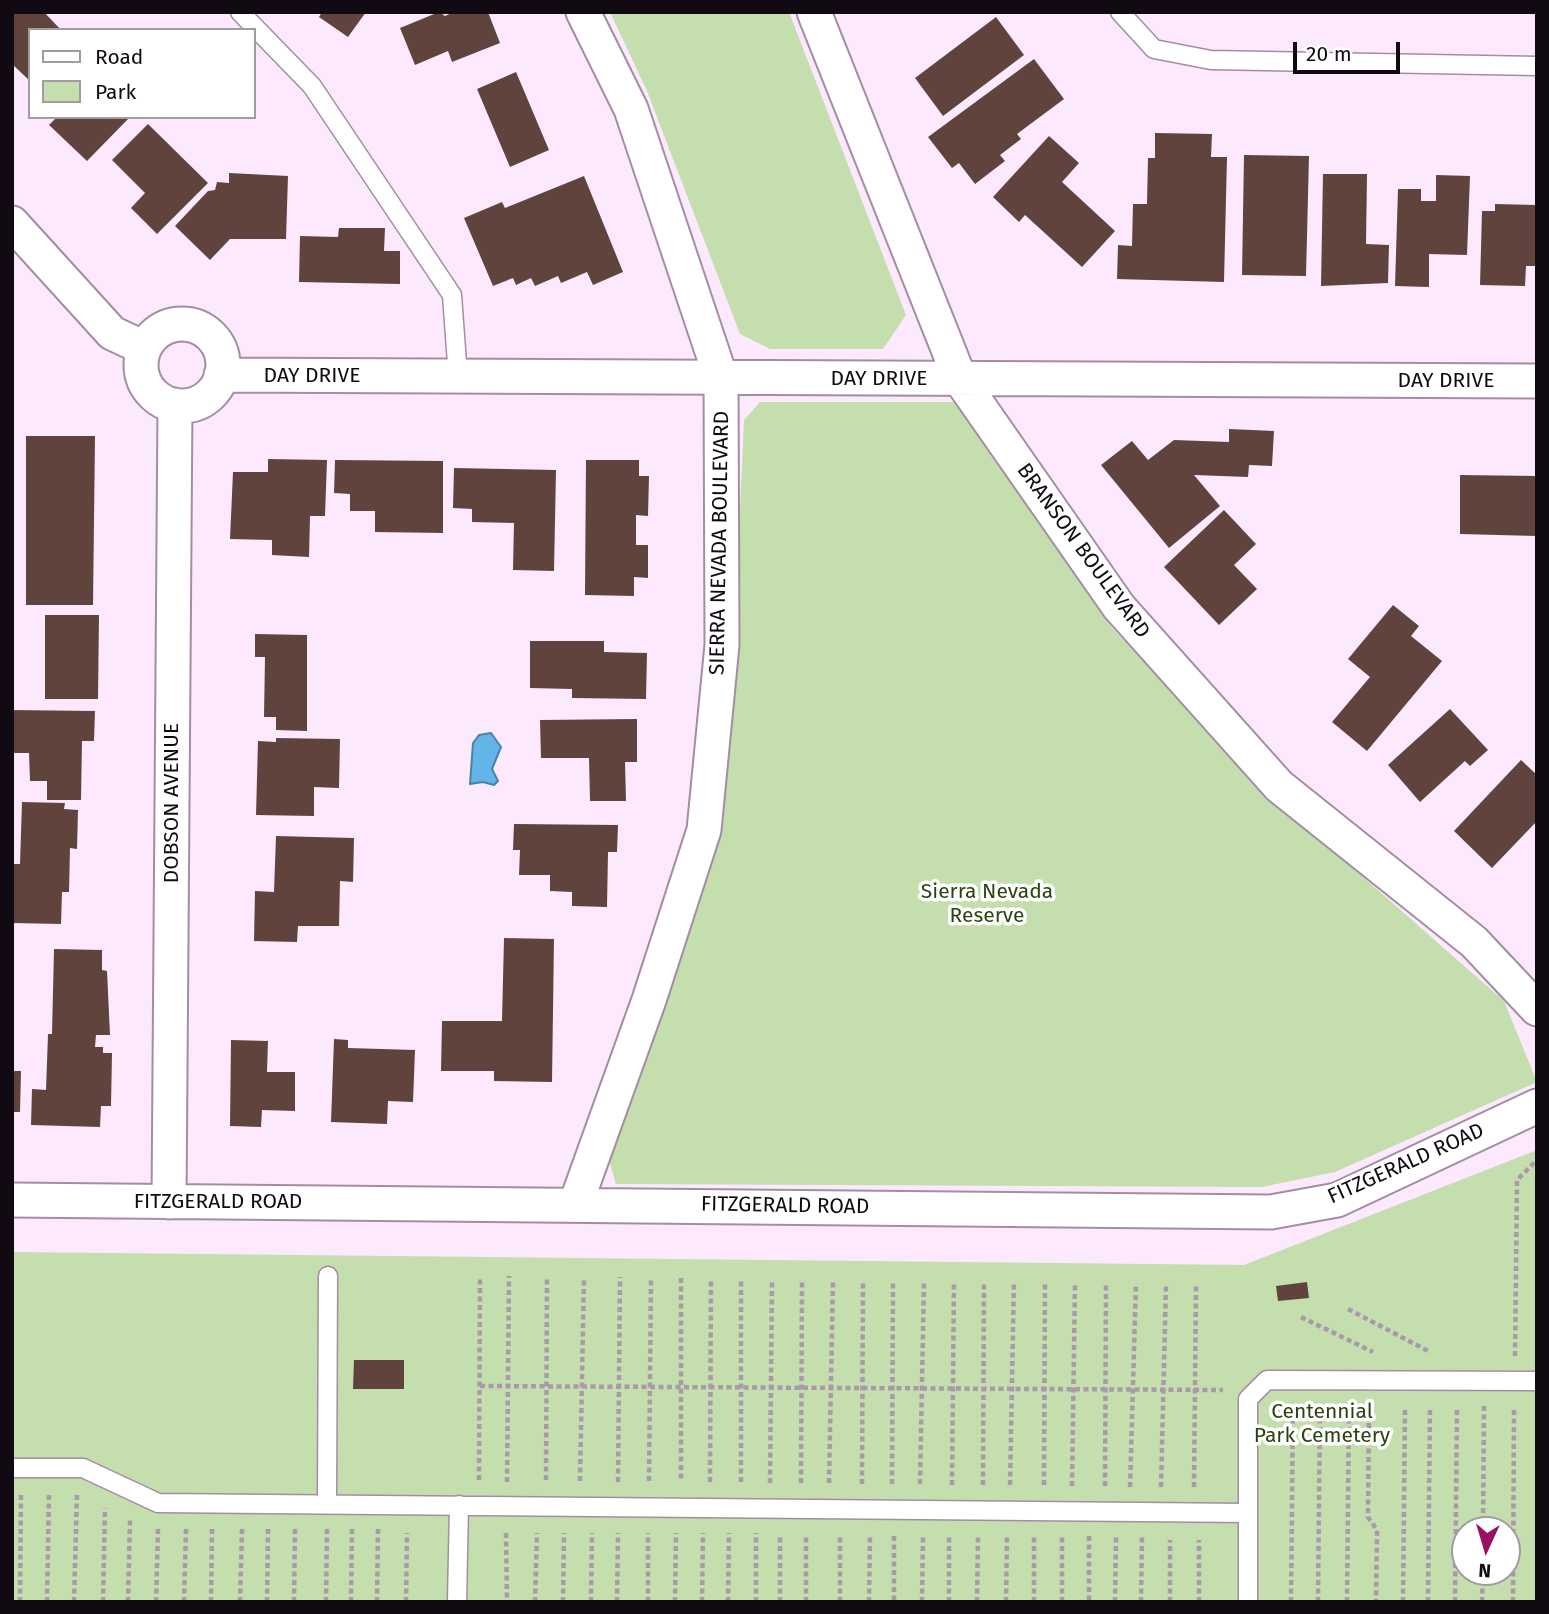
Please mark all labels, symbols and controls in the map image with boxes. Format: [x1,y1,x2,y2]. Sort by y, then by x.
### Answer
legend [28,28,256,119]
scale bar [1297,28,1404,72]
text: 20 m [1306,41,1352,67]
text: Road [95,44,143,70]
text: Park [95,79,136,105]
street label: DAY DRIVE [264,363,360,389]
street label: DAY DRIVE [831,366,927,392]
street label: DAY DRIVE [1398,368,1494,394]
street label: SIERRA NEVADA BOULEVARD [705,411,735,675]
street label: BRANSON BOULEVARD [1011,459,1155,643]
street label: DOBSON AVENUE [159,723,185,883]
park label: Sierra Nevada Reserve [921,879,1053,929]
street label: FITZGERALD ROAD [1324,1118,1488,1210]
street label: FITZGERALD ROAD [134,1189,302,1215]
street label: FITZGERALD ROAD [701,1192,869,1220]
park label: Centennial Park Cemetery [1254,1399,1390,1449]
north arrow [1451,1516,1521,1586]
text: N [1478,1559,1492,1582]

